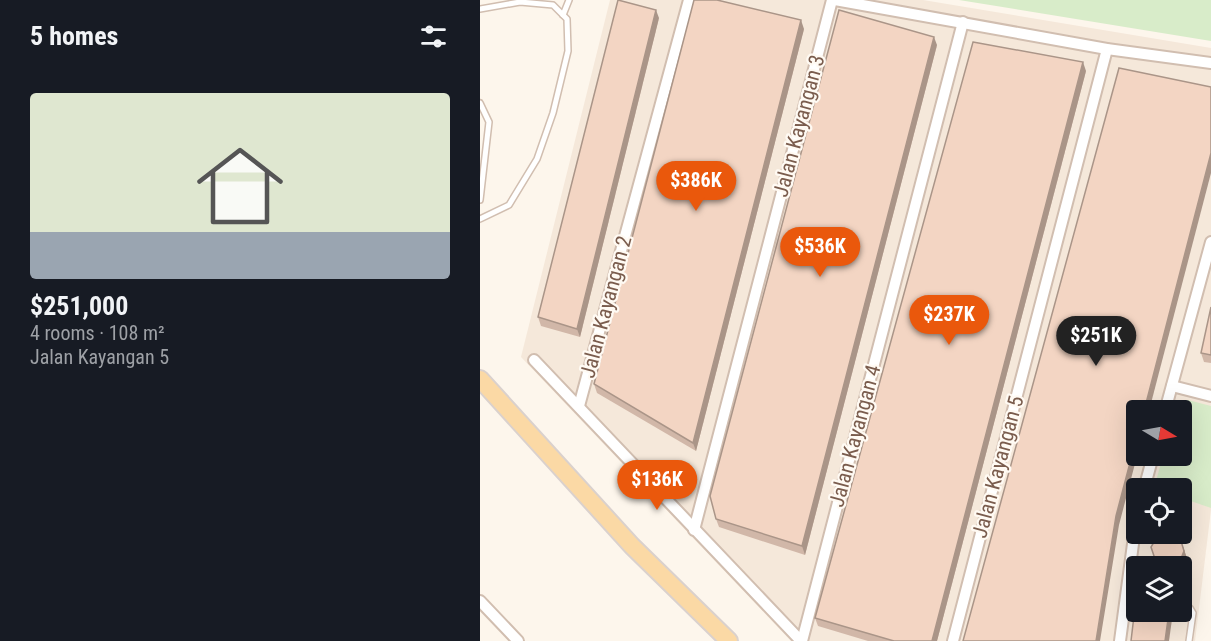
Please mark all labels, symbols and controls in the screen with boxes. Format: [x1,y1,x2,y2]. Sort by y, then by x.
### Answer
icon: filters [417,20,450,53]
text: 5 homes [30,21,118,51]
street label: Jalan Kayangan 3 [769,52,829,200]
icon: home [186,132,294,240]
pin: $386K [654,161,738,212]
text: $386K [670,168,722,192]
pin: $536K [778,227,862,278]
street label: Jalan Kayangan 2 [576,233,636,381]
text: $536K [794,234,846,258]
text: $251,000 [30,291,128,321]
pin: $237K [907,295,991,346]
text: $237K [923,302,975,326]
pin: $251K [1054,316,1138,367]
text: 4 rooms · 108 m² [30,321,165,345]
text: $251K [1070,323,1122,347]
text: Jalan Kayangan 5 [30,345,169,369]
street label: Jalan Kayangan 4 [825,362,885,510]
street label: Jalan Kayangan 5 [968,393,1028,541]
north arrow [1126,400,1192,466]
map controls [1126,400,1192,622]
pin: $136K [615,460,699,511]
text: $136K [631,467,683,491]
button: locate [1126,478,1192,544]
button: layers [1126,556,1192,622]

